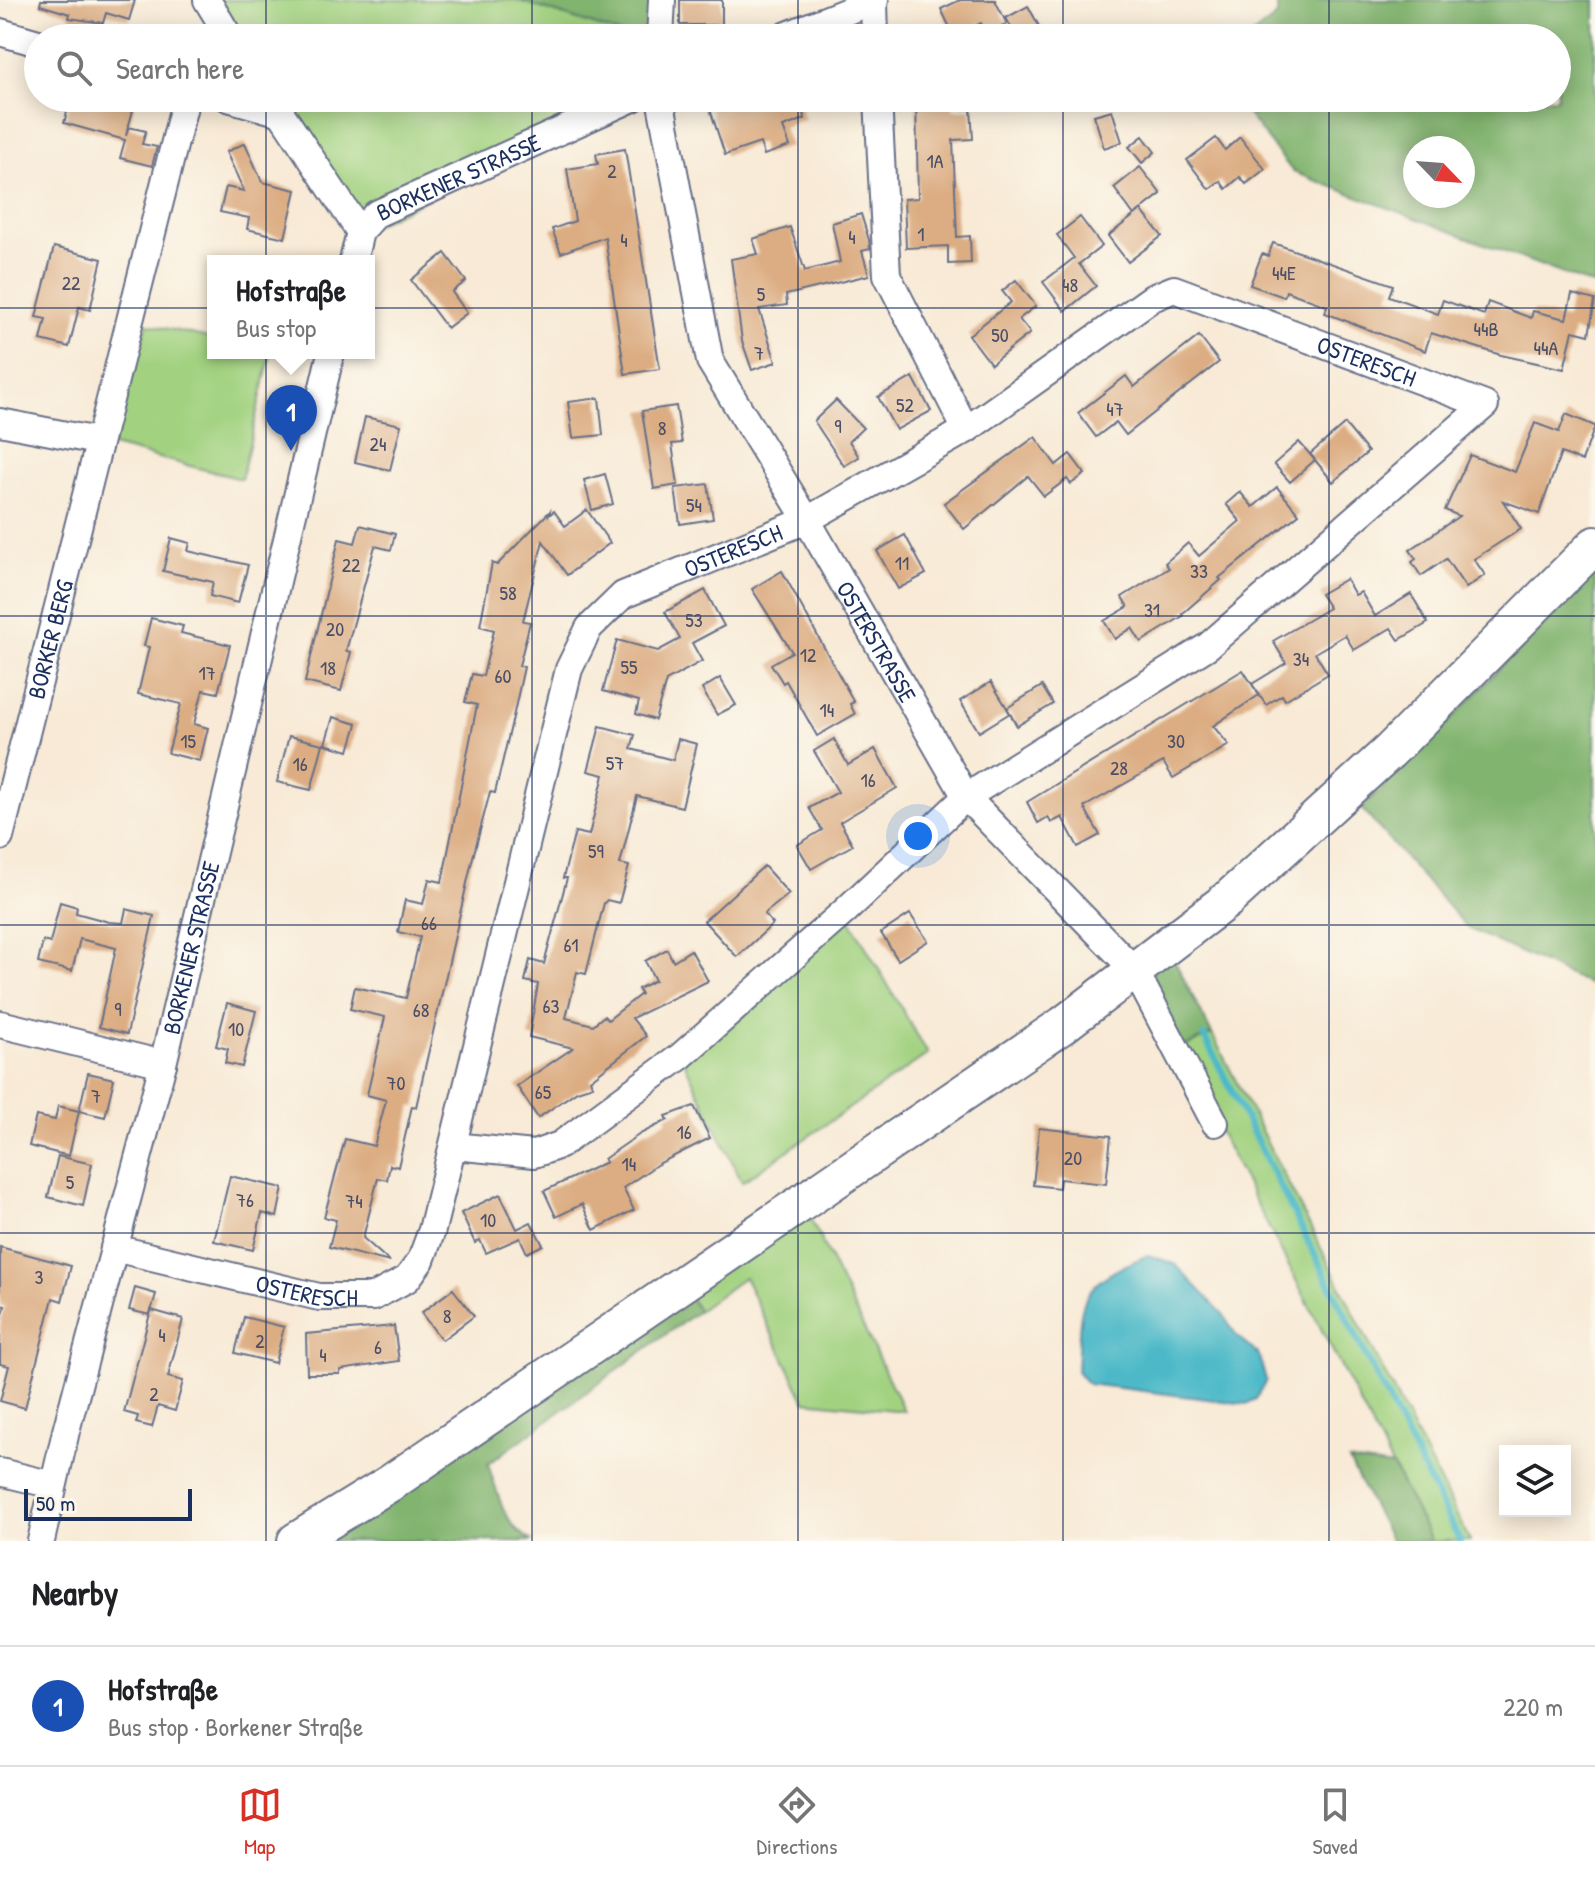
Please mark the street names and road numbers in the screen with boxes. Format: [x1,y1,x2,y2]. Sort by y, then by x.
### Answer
street label: BORKENER STRASSE [371,126,546,228]
street label: OSTERESCH [1313,328,1420,394]
street label: OSTERESCH [679,516,787,584]
street label: OSTERSTRASSE [829,575,924,708]
street label: BORKER BERG [19,576,80,702]
street label: BORKENER STRASSE [155,857,227,1037]
street label: OSTERESCH [253,1266,358,1313]

